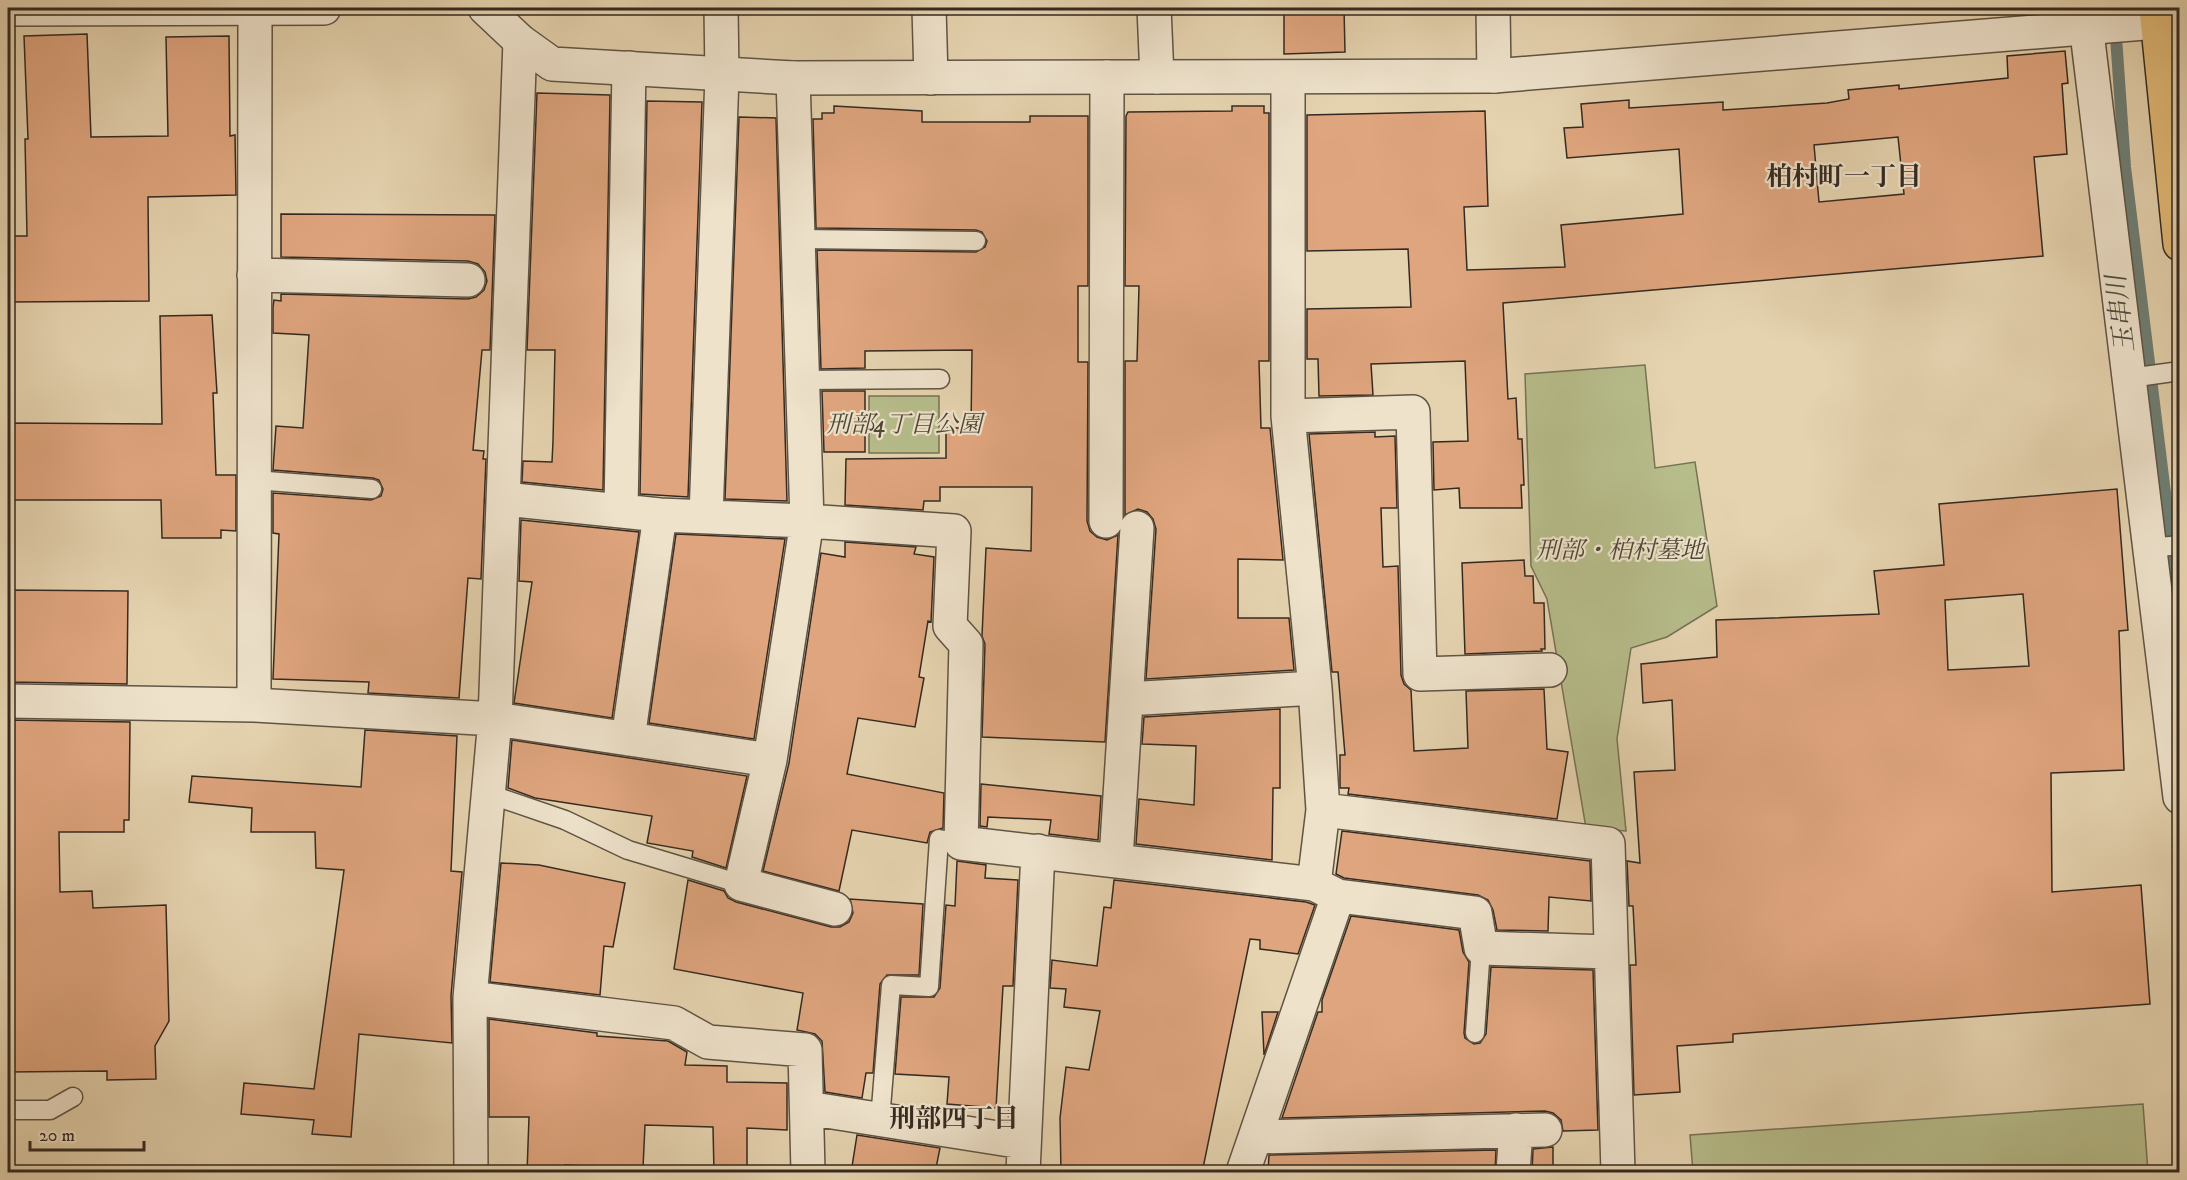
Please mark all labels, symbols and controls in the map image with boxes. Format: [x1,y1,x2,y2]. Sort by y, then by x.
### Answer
district label: 柏村町一丁目 [1766,161,1922,194]
water label: 玉串川 [2100,270,2143,355]
park label: 刑部4丁目公園 [826,410,986,440]
park label: 刑部・柏村墓地 [1536,536,1707,566]
district label: 刑部四丁目 [889,1103,1019,1136]
scale bar [30,1114,144,1152]
text: 20 m [39,1125,75,1147]

